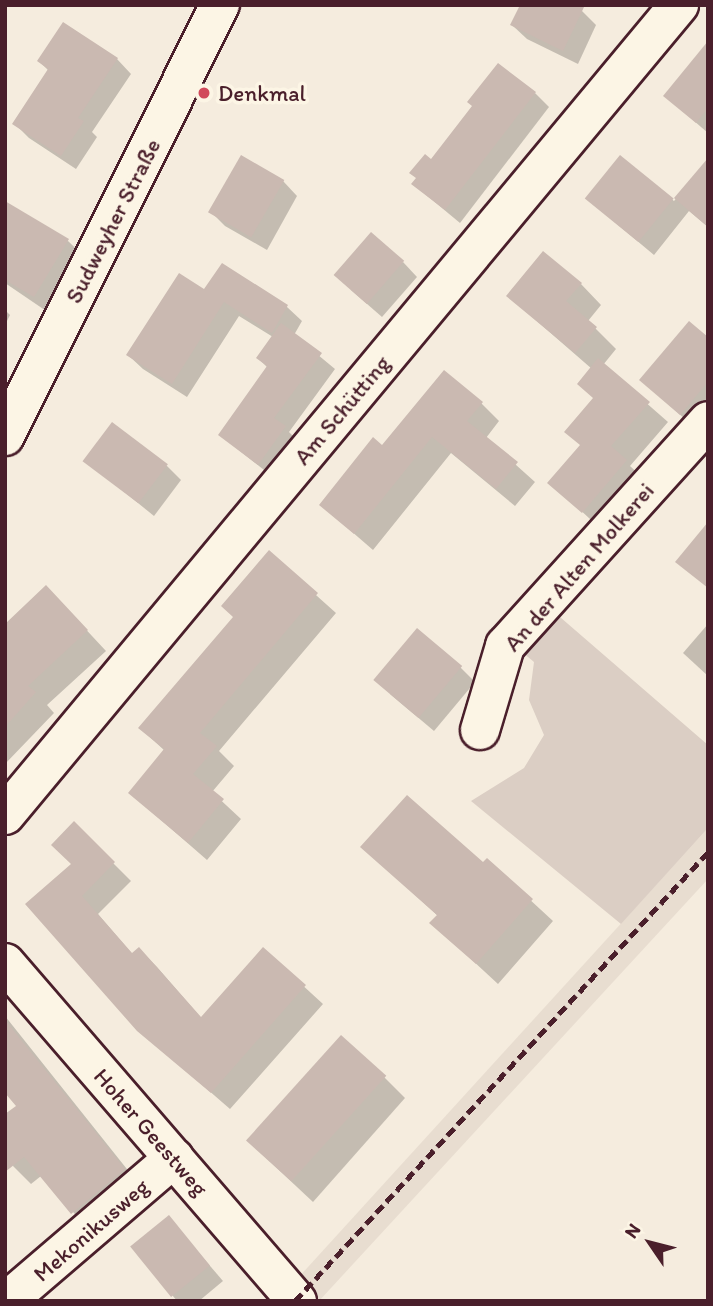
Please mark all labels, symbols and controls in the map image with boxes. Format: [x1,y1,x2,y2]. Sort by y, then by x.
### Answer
place label: Denkmal [218,79,306,107]
marker: Denkmal [196,85,212,101]
street label: Sudweyher Straße [60,134,166,308]
street label: Am Schütting [288,350,396,470]
street label: An der Alten Molkerei [498,477,660,657]
street label: Hoher Geestweg [88,1063,214,1201]
street label: Mekonikusweg [28,1172,154,1288]
north arrow [615,1208,685,1278]
text: N [619,1219,645,1243]

